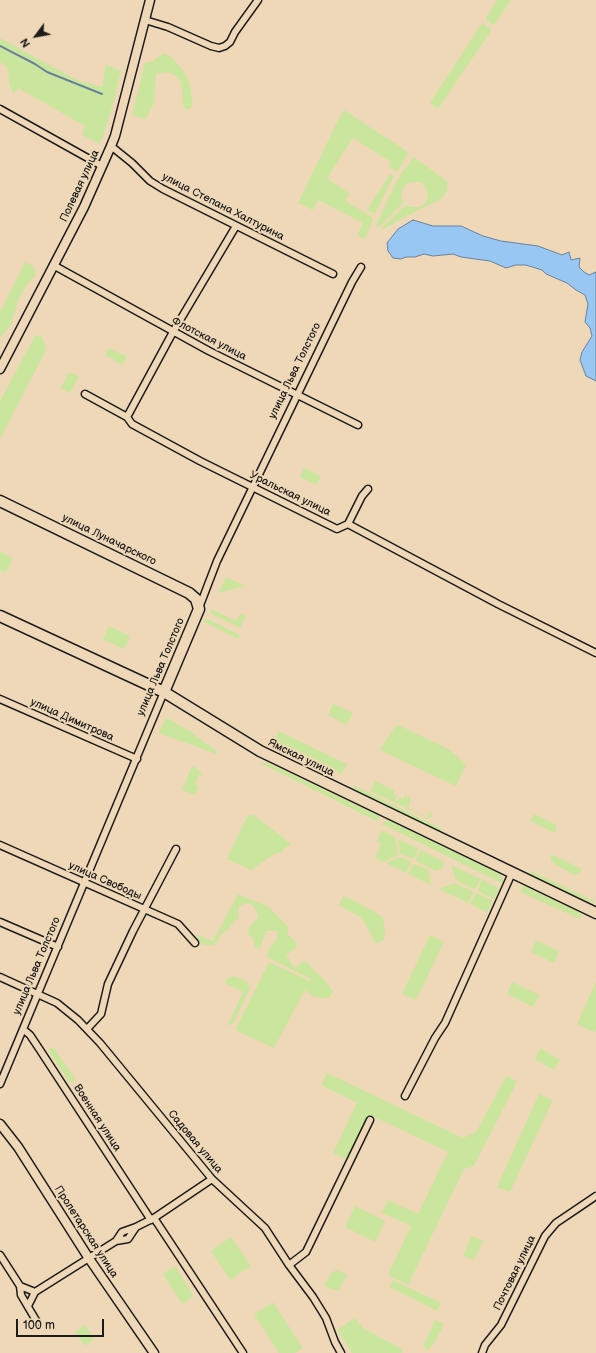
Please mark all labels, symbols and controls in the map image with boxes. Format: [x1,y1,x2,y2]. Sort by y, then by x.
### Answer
north arrow [16,16,56,56]
text: N [18,36,33,50]
street label: Полевая улица [58,148,102,224]
street label: улица Степана Халтурина [160,170,286,244]
street label: Флотская улица [169,314,249,364]
street label: улица Льва Толстого [266,321,324,421]
street label: Уральская улица [247,469,333,519]
street label: улица Луначарского [60,511,158,569]
street label: улица Льва Толстого [134,616,188,718]
street label: улица Димитрова [28,696,116,744]
street label: Ямская улица [266,736,336,780]
street label: улица Свободы [67,859,143,903]
street label: улица Льва Толстого [10,915,64,1017]
street label: Военная улица [70,1082,124,1154]
street label: Садовая улица [165,1108,225,1176]
street label: Пролетарская улица [51,1183,121,1281]
street label: Почтовая улица [491,1233,539,1313]
scale bar [18,1311,106,1337]
text: 100 m [23,1318,55,1333]

